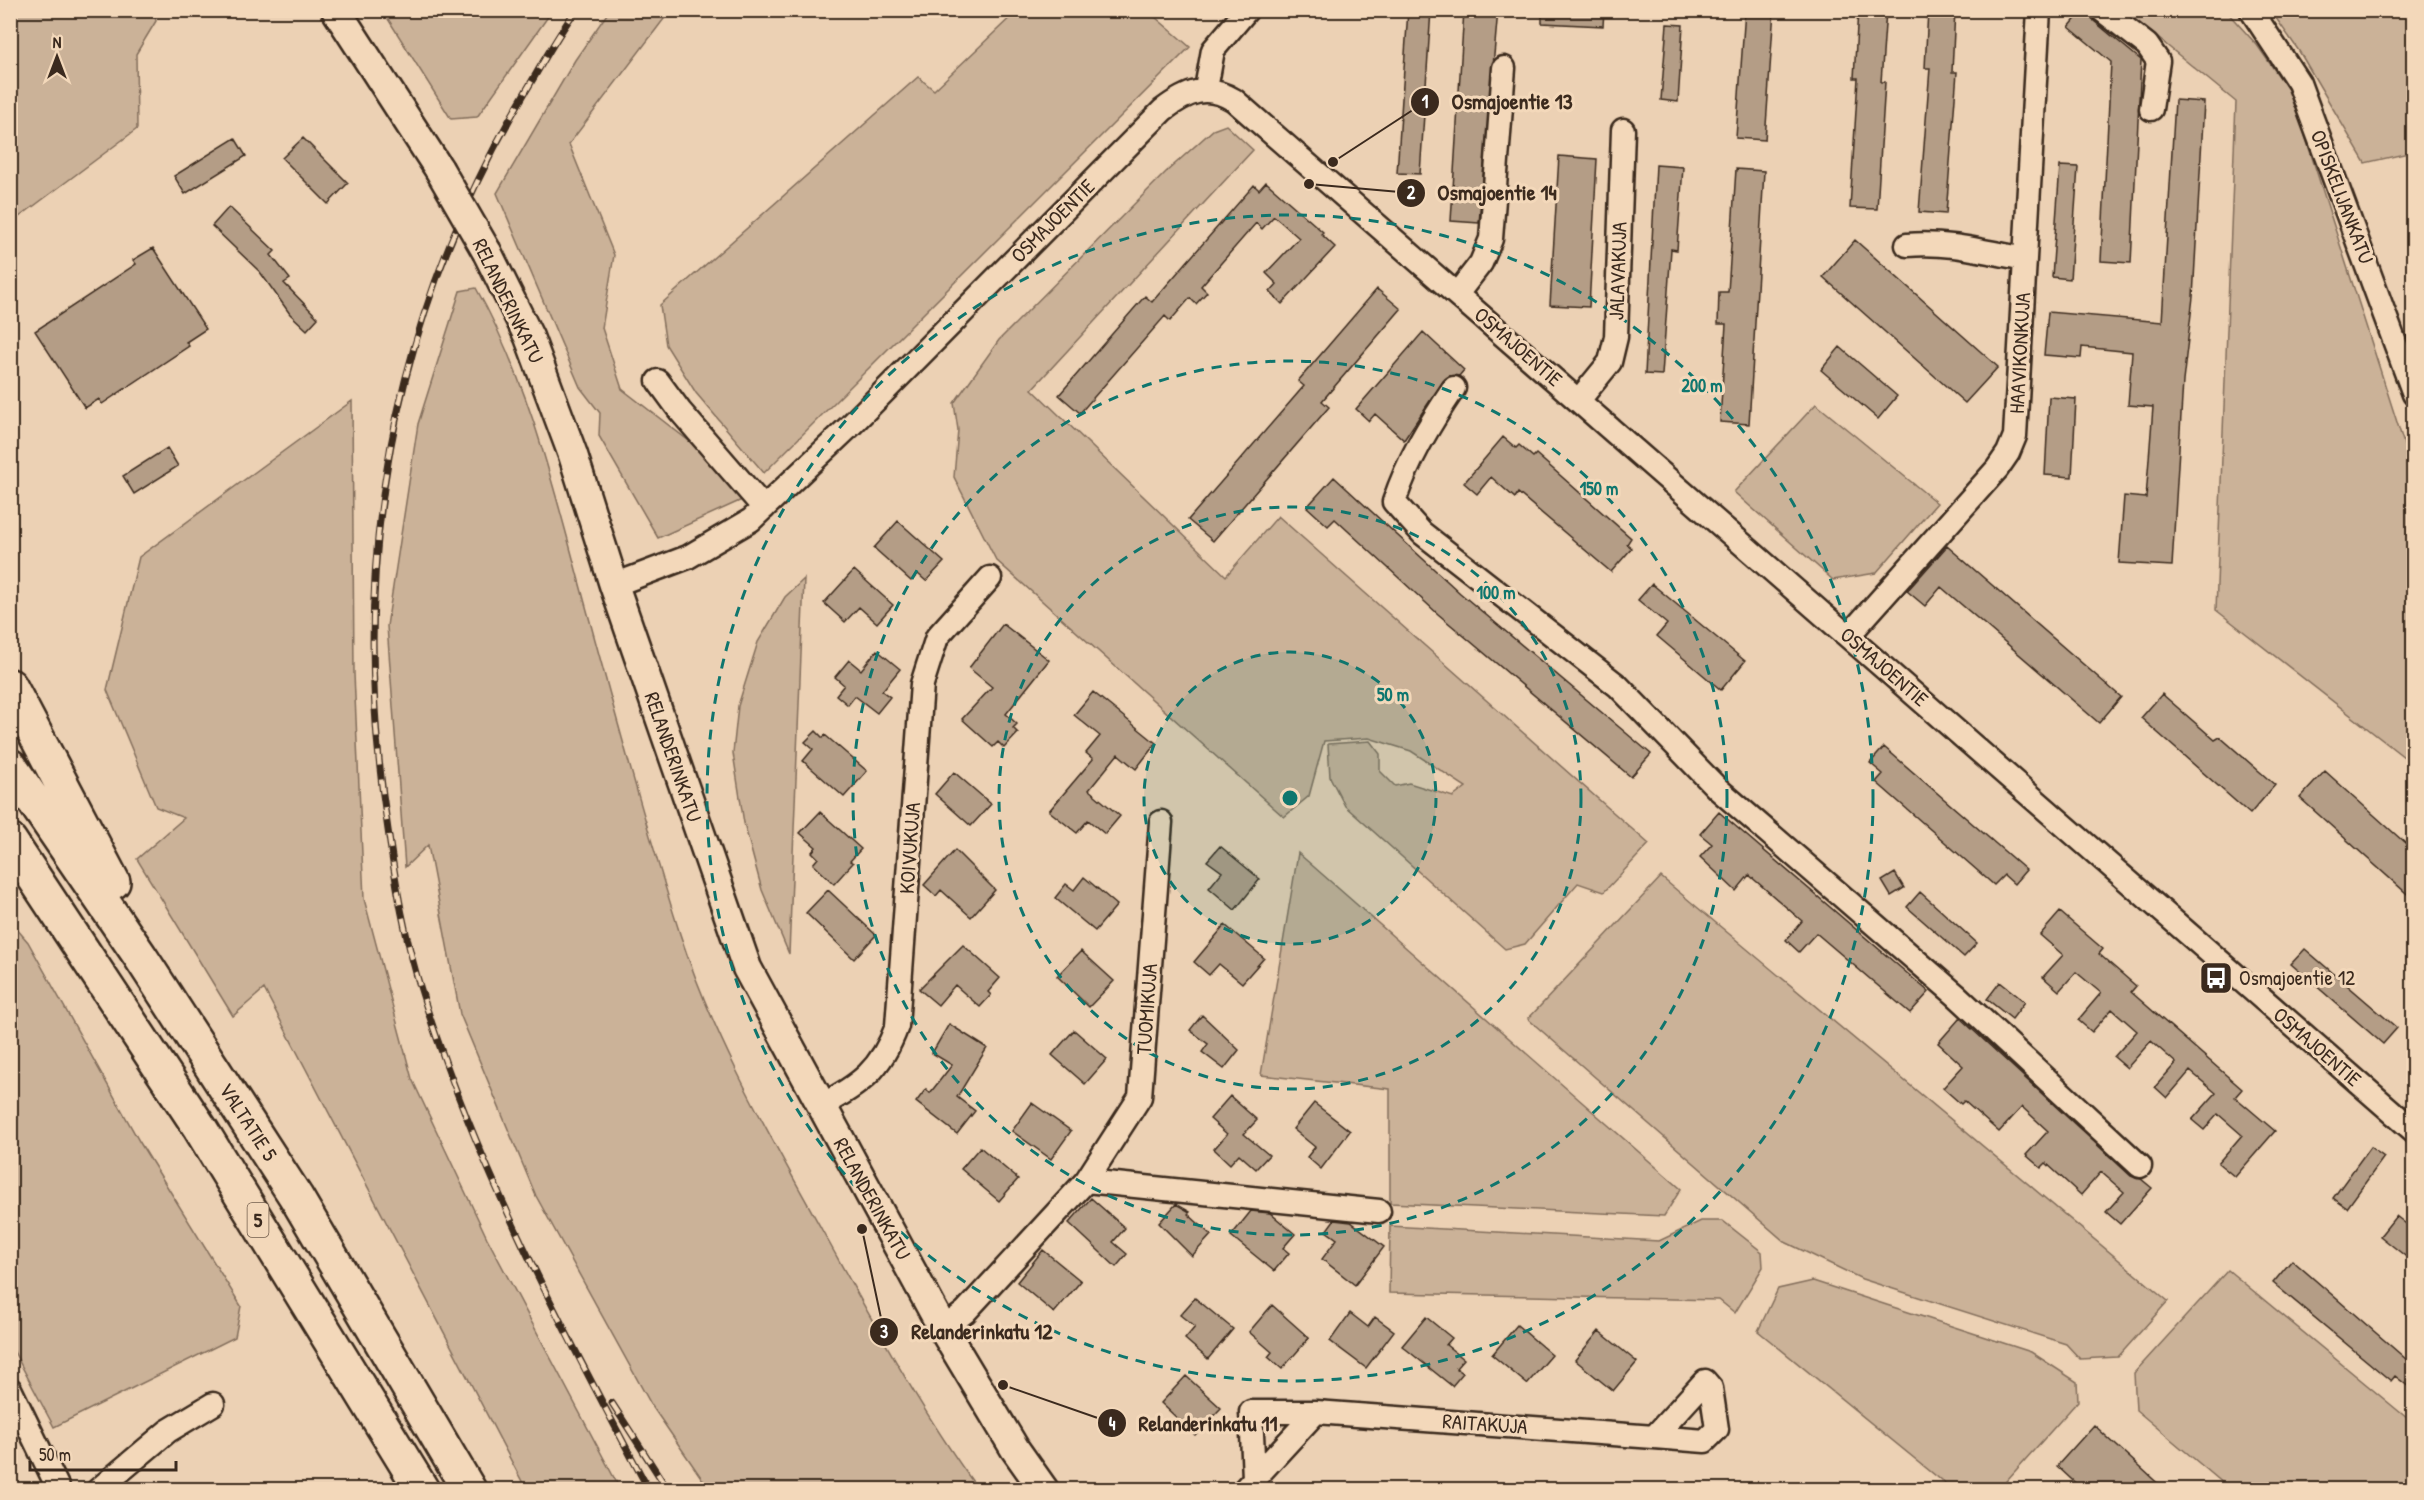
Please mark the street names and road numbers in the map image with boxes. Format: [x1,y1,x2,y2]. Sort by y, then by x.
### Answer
street label: OPISKELIJANKATU [2304,126,2381,268]
street label: OSMAJOENTIE [1004,172,1101,269]
street label: JALAVAKUJA [1601,221,1634,321]
street label: RELANDERINKATU [466,234,551,368]
street label: HAAVIKONKUJA [2002,292,2037,414]
street label: OSMAJOENTIE [1468,300,1569,393]
street label: OSMAJOENTIE [1834,620,1935,713]
street label: RELANDERINKATU [638,688,709,826]
street label: KOIVUKUJA [892,801,927,895]
street label: TUOMIKUJA [1129,963,1164,1055]
street label: OSMAJOENTIE [2267,1000,2368,1093]
street label: VALTATIE 5 [212,1077,285,1166]
street label: RELANDERINKATU [827,1132,918,1265]
road number: 5 [248,1203,268,1237]
street label: RAITAKUJA [1441,1406,1529,1441]

